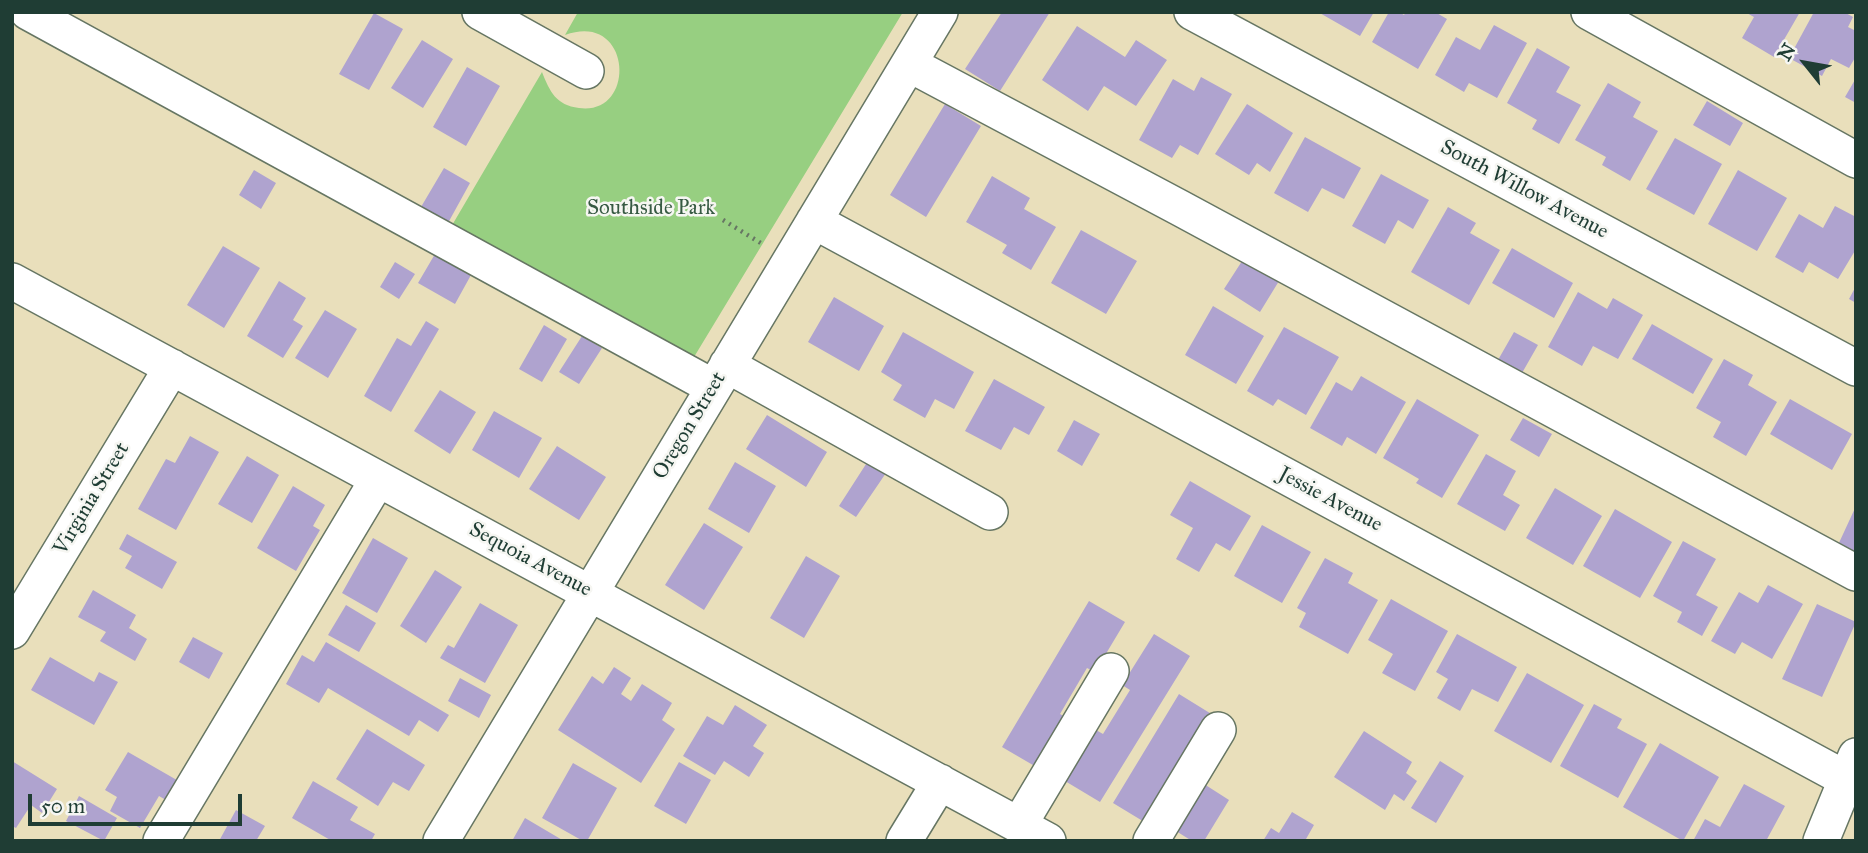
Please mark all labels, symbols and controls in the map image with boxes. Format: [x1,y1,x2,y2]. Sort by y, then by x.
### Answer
north arrow [1770,28,1840,98]
text: N [1773,39,1801,65]
street label: South Willow Avenue [1436,135,1612,245]
park label: Southside Park [587,196,715,222]
street label: Oregon Street [648,368,732,484]
street label: Virginia Street [49,438,135,560]
street label: Jessie Avenue [1274,462,1386,538]
street label: Sequoia Avenue [464,517,596,603]
scale bar [32,780,245,824]
text: 50 m [41,793,85,819]

